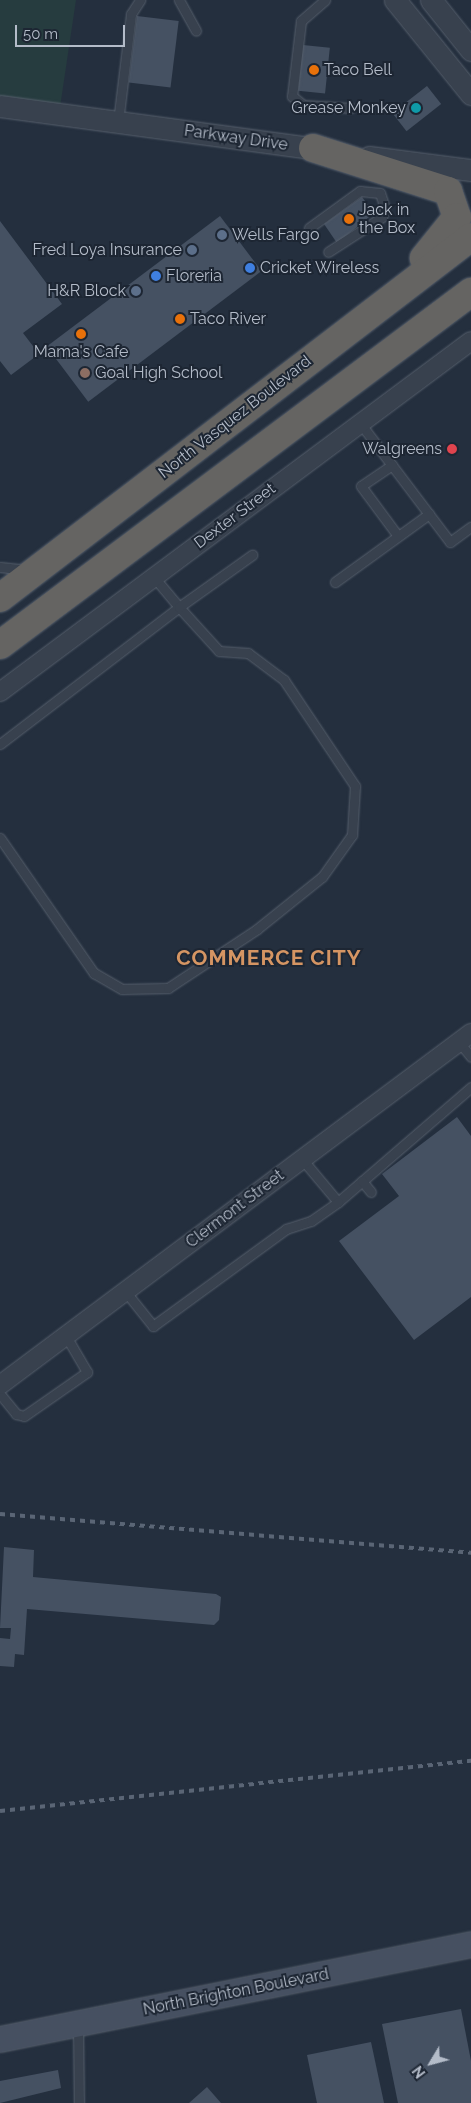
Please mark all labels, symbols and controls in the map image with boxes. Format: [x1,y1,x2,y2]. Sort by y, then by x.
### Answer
scale bar [18,15,128,47]
text: 50 m [23,25,58,43]
place label: Taco Bell [324,60,392,80]
marker: Taco Bell [308,64,320,76]
place label: Grease Monkey [291,98,406,118]
marker: Grease Monkey [410,102,422,114]
street label: Parkway Drive [183,121,289,155]
place label: Jack in the Box [359,200,415,238]
marker: Jack in the Box [343,213,355,225]
place label: Wells Fargo [232,225,319,245]
marker: Wells Fargo [216,229,228,241]
place label: Fred Loya Insurance [33,240,182,260]
marker: Fred Loya Insurance [186,244,198,256]
place label: Cricket Wireless [260,258,380,278]
marker: Cricket Wireless [244,262,256,274]
place label: Floreria [166,266,222,286]
marker: Floreria [150,270,162,282]
place label: H&R Block [47,281,126,301]
marker: H&R Block [130,285,142,297]
place label: Taco River [190,309,266,329]
marker: Taco River [174,313,186,325]
marker: Mama's Cafe [75,328,87,340]
place label: Mama's Cafe [34,342,128,362]
street label: North Vasquez Boulevard [155,351,315,483]
place label: Goal High School [95,363,223,383]
marker: Goal High School [79,367,91,379]
place label: Walgreens [362,439,442,459]
marker: Walgreens [446,443,458,455]
street label: Dexter Street [190,479,280,553]
district label: COMMERCE CITY [175,945,363,971]
street label: Clermont Street [182,1166,288,1252]
street label: North Brighton Boulevard [142,1965,330,2019]
north arrow [406,2038,456,2088]
text: N [409,2063,429,2081]

